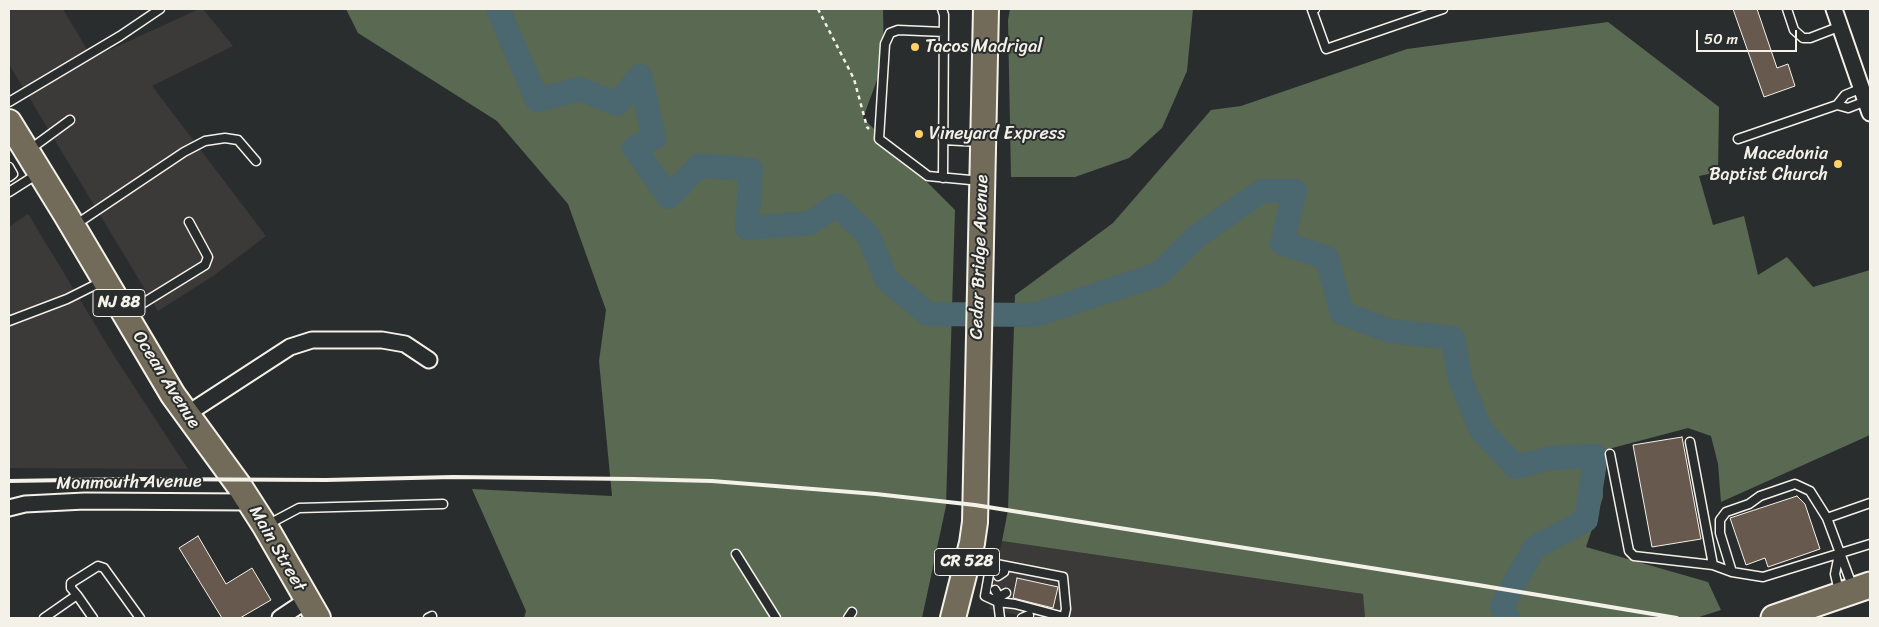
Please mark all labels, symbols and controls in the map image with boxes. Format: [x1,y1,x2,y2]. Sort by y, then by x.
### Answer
scale bar [1699,20,1800,52]
text: 50 m [1704,26,1738,52]
place label: Tacos Madrigal [925,36,1042,58]
marker: Tacos Madrigal [909,41,921,53]
place label: Vineyard Express [929,123,1065,145]
marker: Vineyard Express [913,128,925,140]
place label: Macedonia Baptist Church [1709,143,1828,186]
marker: Macedonia Baptist Church [1832,158,1844,170]
street label: Cedar Bridge Avenue [966,174,994,340]
road number: NJ 88 [93,290,145,316]
street label: Ocean Avenue [127,327,205,433]
street label: Monmouth Avenue [56,471,202,495]
street label: Main Street [244,502,310,596]
road number: CR 528 [934,548,1000,576]

